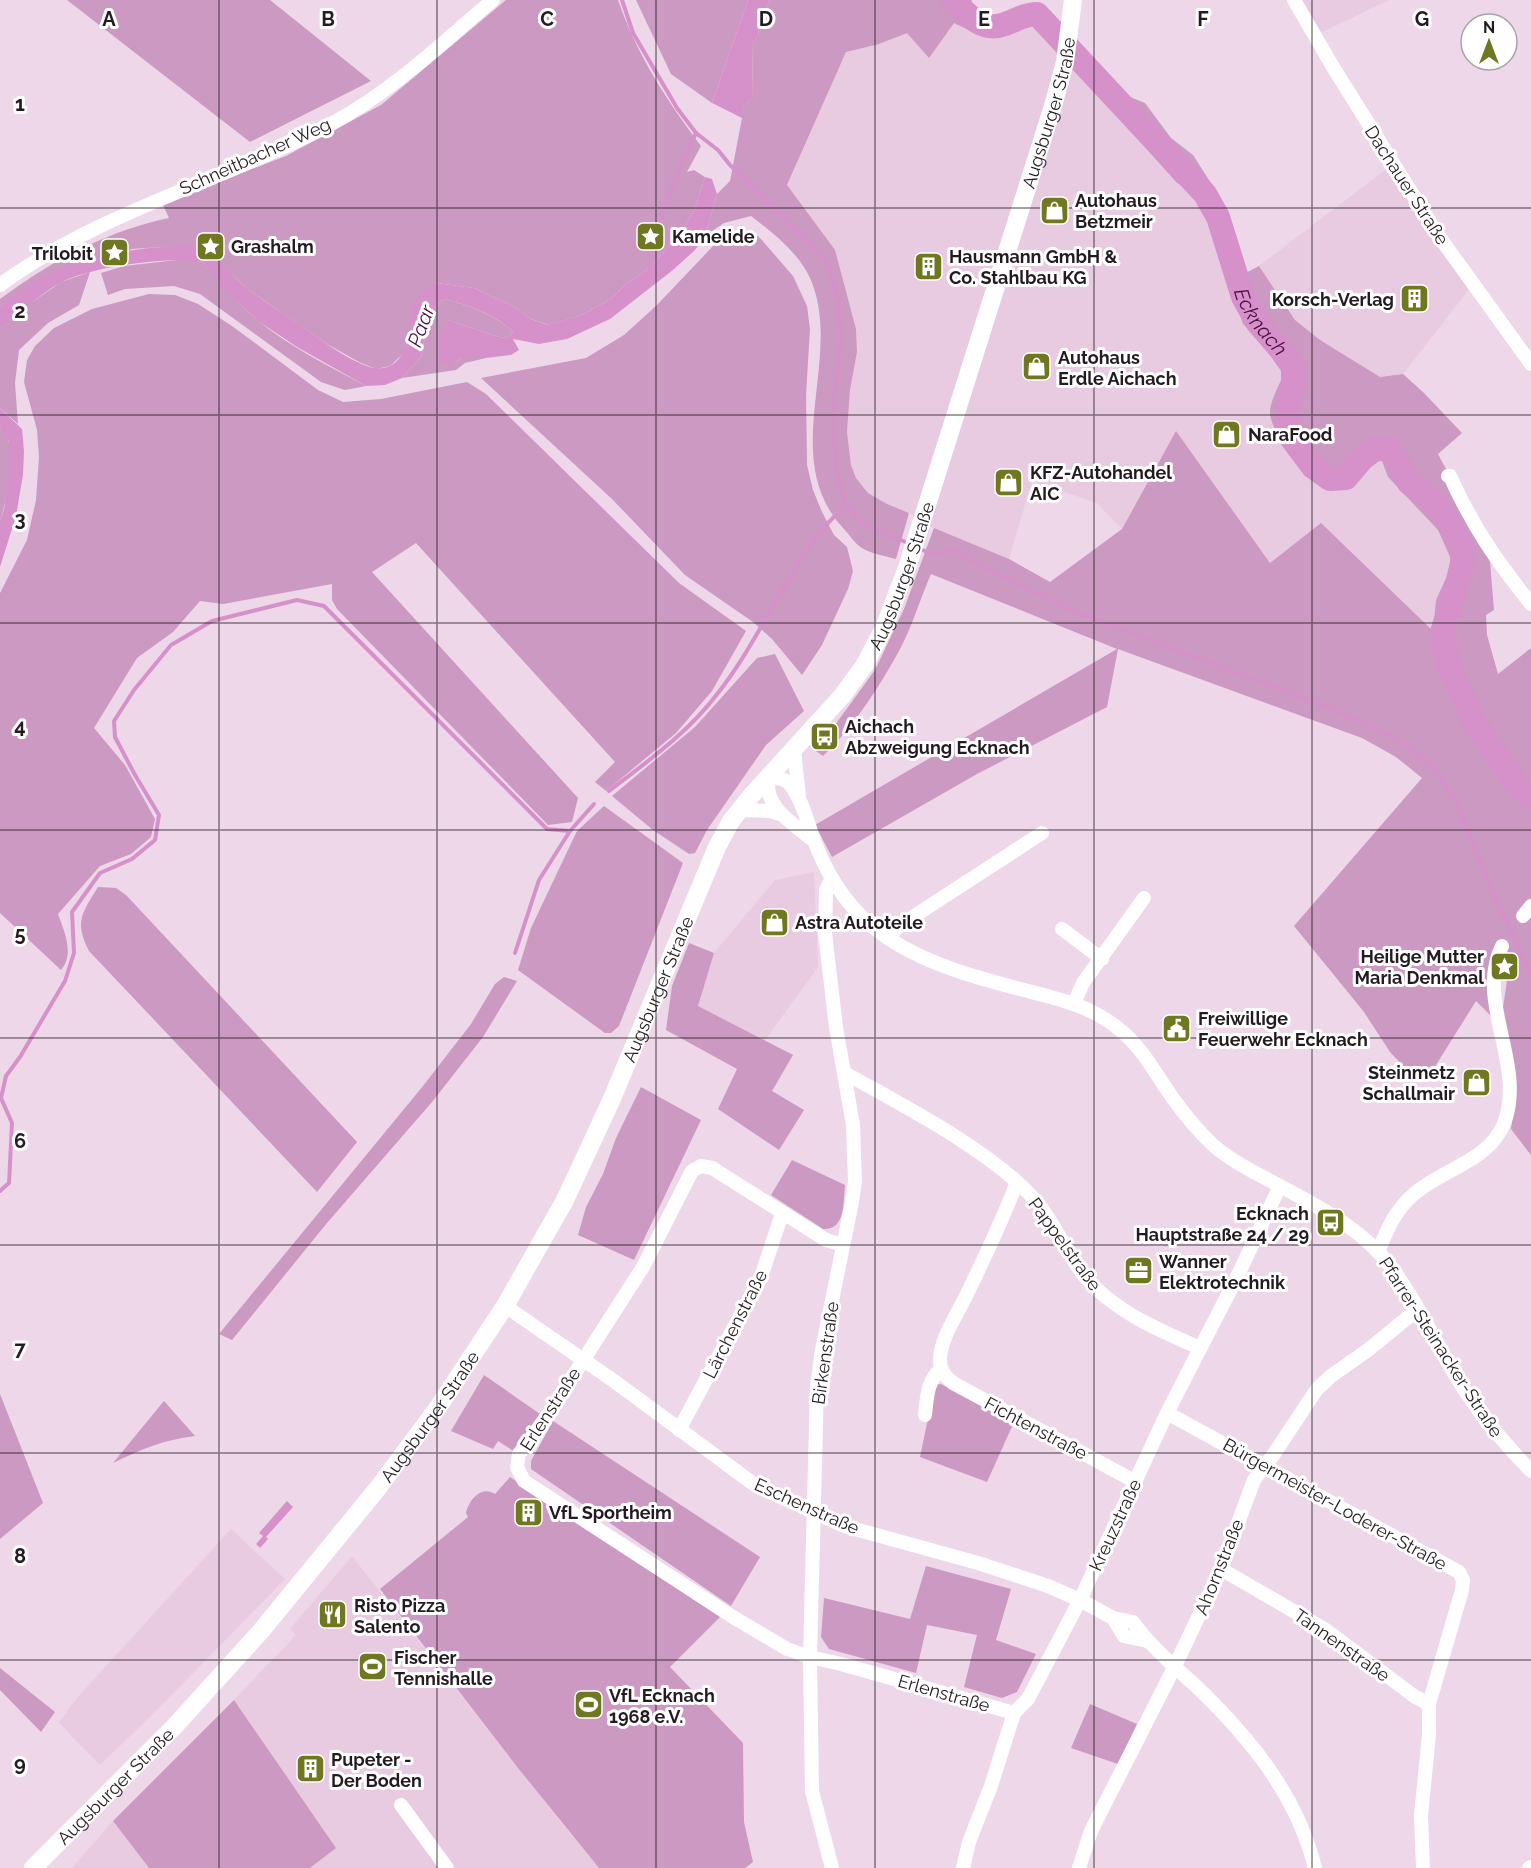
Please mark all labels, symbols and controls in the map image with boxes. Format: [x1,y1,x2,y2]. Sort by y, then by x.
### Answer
text: A [102,7,116,31]
text: B [321,7,335,31]
text: C [540,7,554,31]
text: D [759,7,773,31]
text: E [978,7,990,31]
text: F [1197,7,1209,31]
text: G [1415,7,1429,31]
north arrow [1459,12,1519,72]
text: N [1483,18,1495,37]
street label: Augsburger Straße [1017,36,1079,191]
text: 1 [15,92,25,116]
street label: Schneitbacher Weg [176,113,334,199]
street label: Dachauer Straße [1361,121,1454,249]
place label: Autohaus Betzmeir [1075,190,1157,232]
shop icon: Autohaus Betzmeir [1038,194,1070,226]
place icon: Kamelide [635,220,667,252]
place label: Kamelide [672,226,755,247]
place icon: Grashalm [194,230,226,262]
place label: Grashalm [231,236,314,257]
place icon: Trilobit [98,237,130,269]
place label: Trilobit [32,243,93,264]
place label: Hausmann GmbH & Co. Stahlbau KG [949,246,1118,288]
building icon: Hausmann GmbH & Co. Stahlbau KG [912,250,944,282]
building icon: Korsch-Verlag [1399,283,1431,315]
water label: Ecknach [1229,285,1292,360]
place label: Korsch-Verlag [1272,289,1394,310]
text: 2 [14,299,26,323]
water label: Paar [402,301,440,350]
place label: Autohaus Erdle Aichach [1058,347,1177,389]
shop icon: Autohaus Erdle Aichach [1021,351,1053,383]
shop icon: NaraFood [1211,418,1243,450]
place label: NaraFood [1248,424,1332,445]
place label: KFZ-Autohandel AIC [1030,462,1172,504]
shop icon: KFZ-Autohandel AIC [993,466,1025,498]
street label: Augsburger Straße [864,499,938,653]
text: 3 [14,507,26,531]
text: 4 [14,714,26,738]
place label: Aichach Abzweigung Ecknach [845,716,1030,758]
bus stop icon: Aichach Abzweigung Ecknach [808,720,840,752]
shop icon: Astra Autoteile [758,906,790,938]
place label: Astra Autoteile [795,912,923,933]
street label: Augsburger Straße [618,913,698,1065]
text: 5 [14,922,26,946]
place label: Heilige Mutter Maria Denkmal [1355,946,1484,988]
place icon: Heilige Mutter Maria Denkmal [1489,950,1521,982]
place label: Freiwillige Feuerwehr Ecknach [1198,1008,1368,1050]
public building icon: Freiwillige Feuerwehr Ecknach [1161,1012,1193,1044]
place label: Steinmetz Schallmair [1363,1062,1455,1104]
shop icon: Steinmetz Schallmair [1460,1066,1492,1098]
text: 6 [14,1129,26,1153]
street label: Pappelstraße [1024,1193,1106,1295]
place label: Ecknach Hauptstraße 24 / 29 [1136,1203,1309,1245]
bus stop icon: Ecknach Hauptstraße 24 / 29 [1314,1207,1346,1239]
place label: Wanner Elektrotechnik [1159,1251,1286,1293]
street label: Pfarrer-Steinacker-Straße [1375,1253,1507,1441]
office icon: Wanner Elektrotechnik [1122,1255,1154,1287]
street label: Lärchenstraße [699,1266,772,1382]
street label: Birkenstraße [807,1300,843,1406]
text: 7 [14,1337,26,1361]
street label: Augsburger Straße [376,1346,483,1486]
street label: Erlenstraße [515,1363,585,1454]
street label: Fichtenstraße [981,1392,1091,1464]
street label: Bürgermeister-Loderer-Straße [1220,1434,1451,1575]
street label: Eschenstraße [751,1474,863,1539]
street label: Kreuzstraße [1085,1475,1146,1574]
building icon: VfL Sportheim [512,1496,544,1528]
place label: VfL Sportheim [549,1502,672,1523]
street label: Ahornstraße [1190,1516,1248,1618]
text: 8 [14,1544,26,1568]
place label: Risto Pizza Salento [354,1595,445,1637]
restaurant icon: Risto Pizza Salento [317,1599,349,1631]
street label: Tannenstraße [1290,1604,1394,1686]
place label: Fischer Tennishalle [394,1647,493,1689]
sports icon: Fischer Tennishalle [357,1651,389,1683]
street label: Erlenstraße [896,1670,993,1716]
place label: VfL Ecknach 1968 e.V. [609,1685,715,1727]
sports icon: VfL Ecknach 1968 e.V. [572,1689,604,1721]
street label: Augsburger Straße [52,1723,178,1849]
place label: Pupeter - Der Boden [331,1749,422,1791]
text: 9 [14,1752,26,1776]
building icon: Pupeter - Der Boden [294,1753,326,1785]

